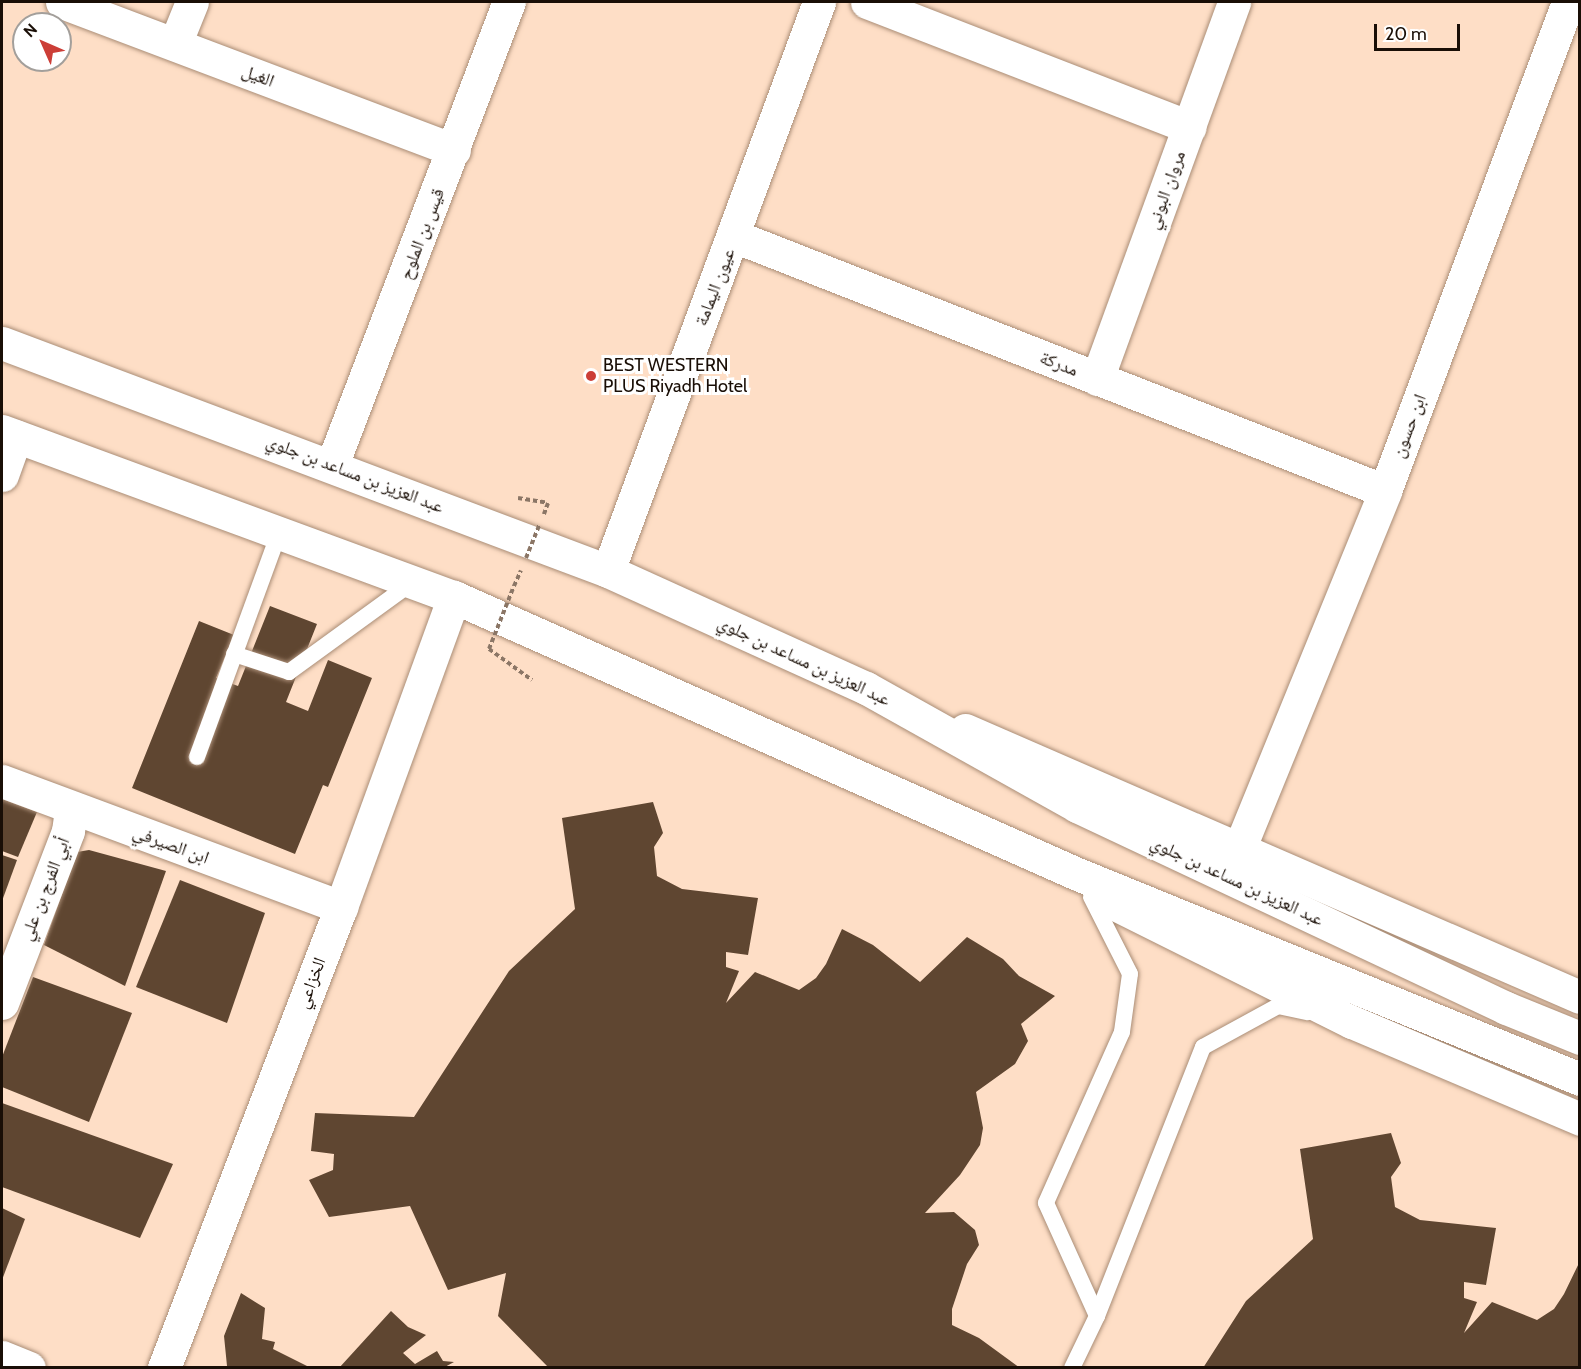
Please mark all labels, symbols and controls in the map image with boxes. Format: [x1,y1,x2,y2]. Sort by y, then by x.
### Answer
north arrow [12,12,72,72]
scale bar [1377,12,1462,50]
text: N [20,20,41,41]
text: 20 m [1385,23,1427,45]
street label: الغيل [239,60,277,92]
street label: مروان البوني [1142,148,1190,232]
street label: قيس بن الملوح [395,185,449,283]
street label: عيون اليمامة [690,245,740,329]
street label: مدركة [1037,347,1081,381]
place label: BEST WESTERN PLUS Riyadh Hotel [603,355,747,398]
marker: BEST WESTERN PLUS Riyadh Hotel [584,369,598,383]
street label: ابن حسون [1387,391,1431,461]
street label: عبد العزيز بن مساعد بن جلوي [263,430,447,518]
street label: عبد العزيز بن مساعد بن جلوي [714,611,894,711]
street label: ابن الصيرفي [130,821,212,869]
street label: عبد العزيز بن مساعد بن جلوي [1147,831,1327,931]
street label: أبي الفرج بن علي [15,834,75,944]
street label: الخزاعي [291,954,331,1012]

